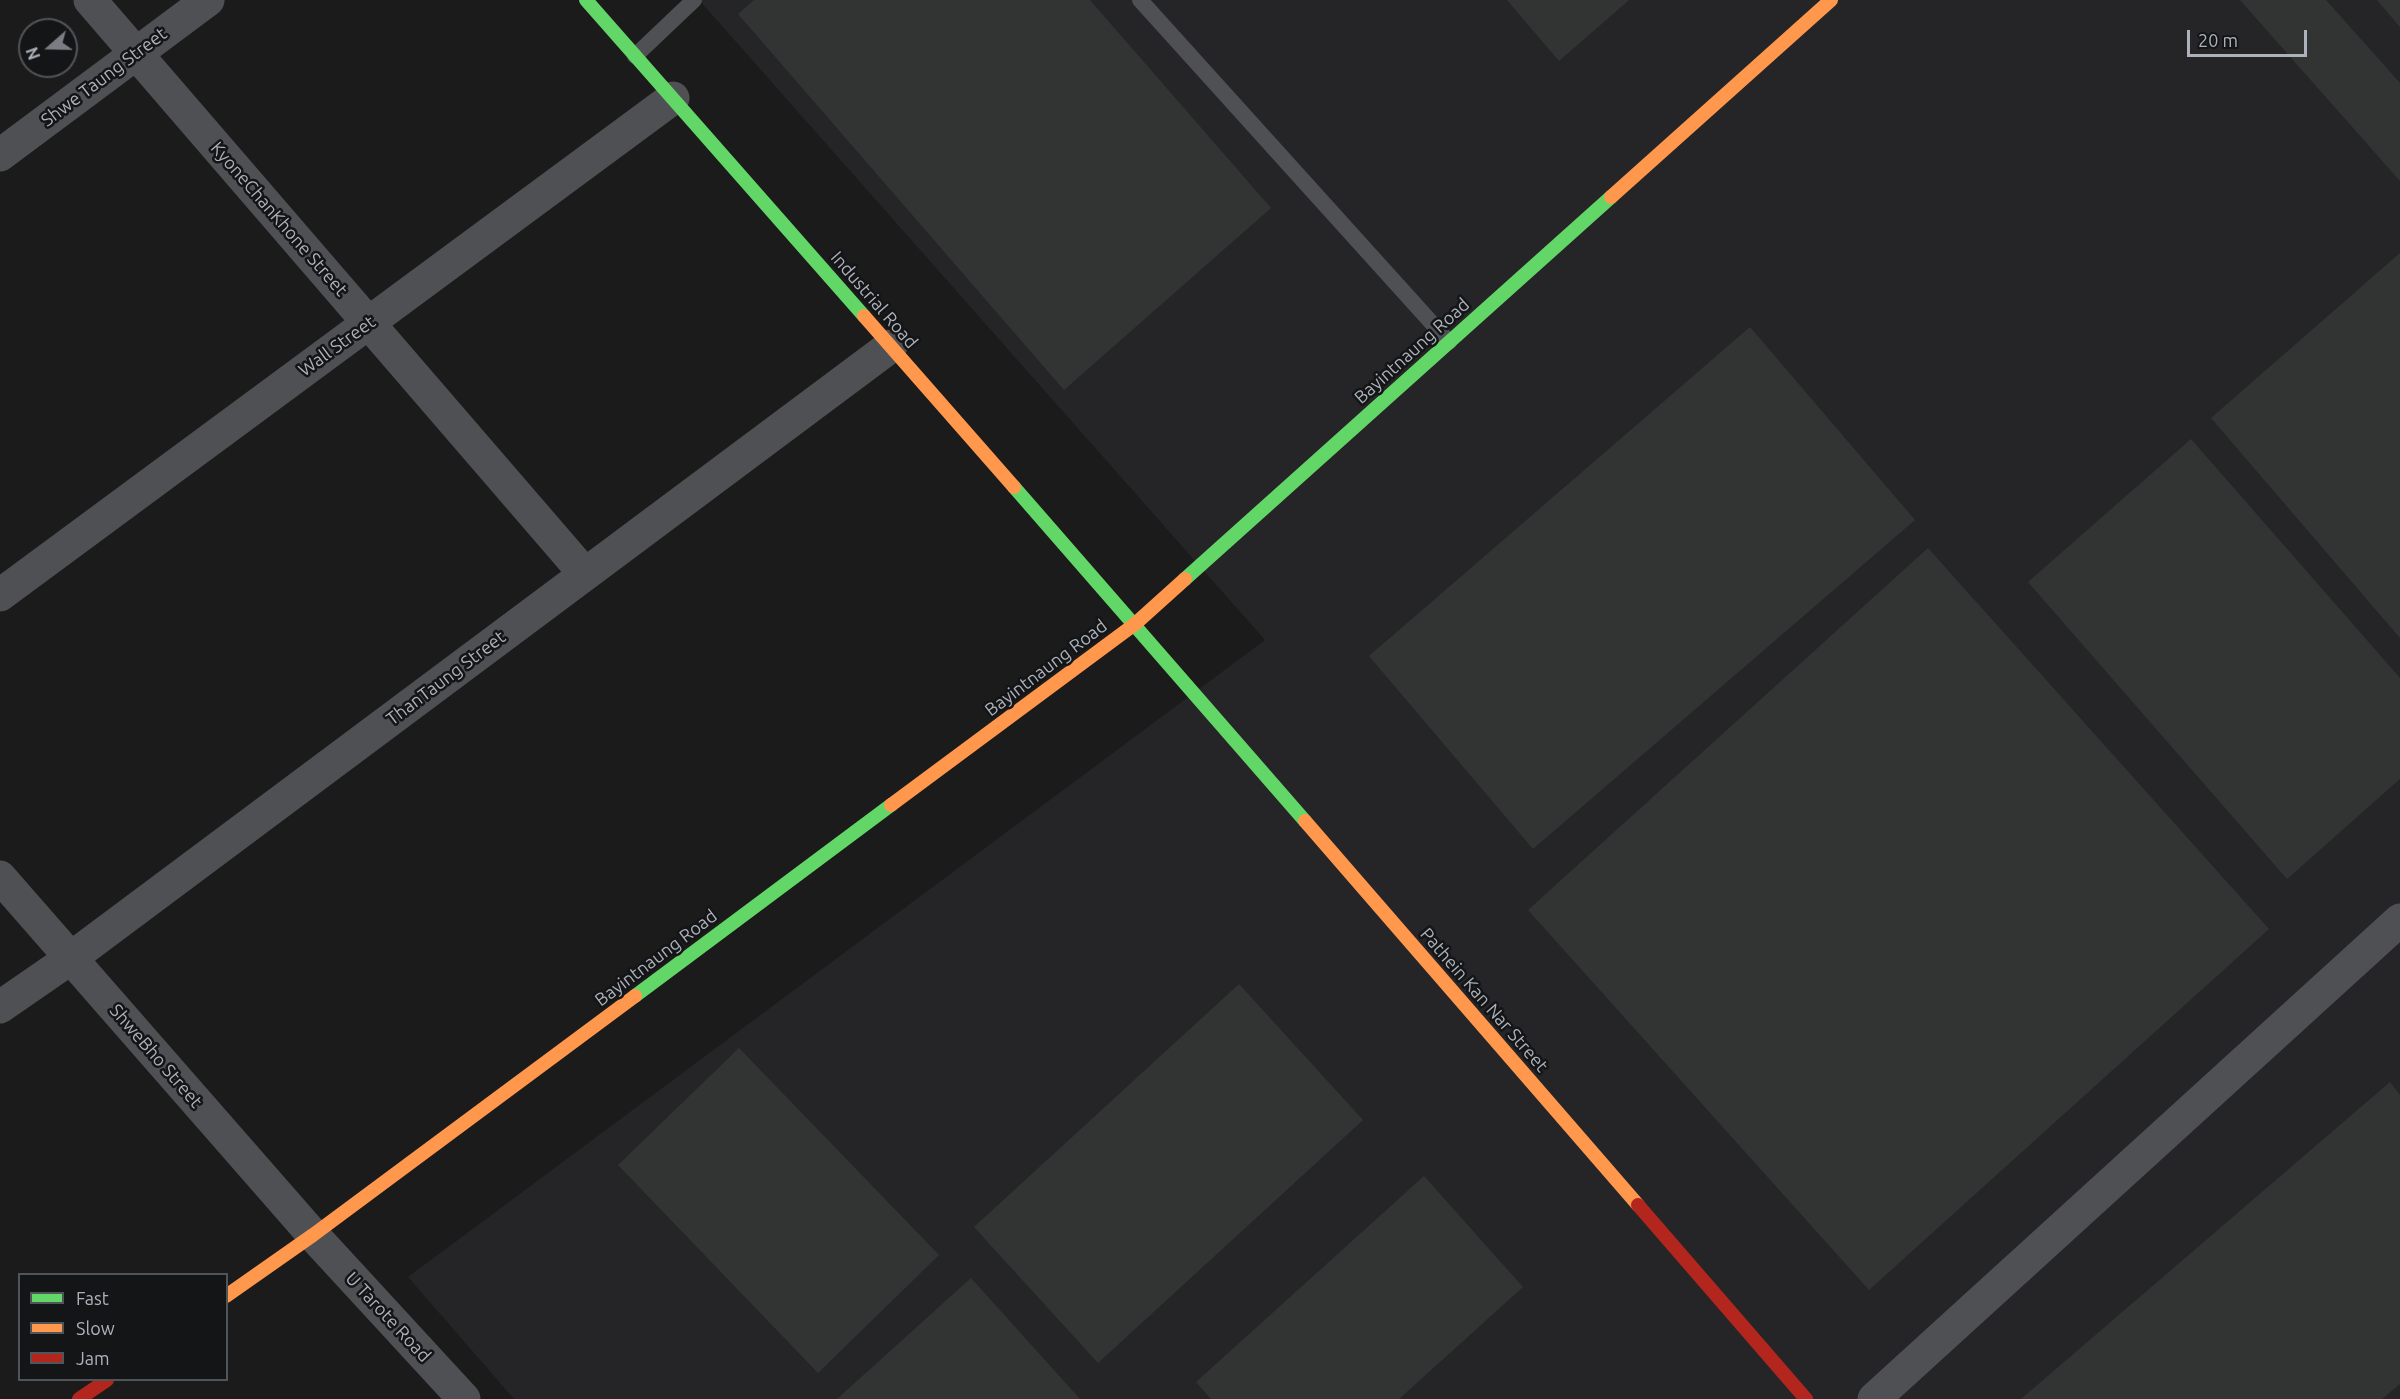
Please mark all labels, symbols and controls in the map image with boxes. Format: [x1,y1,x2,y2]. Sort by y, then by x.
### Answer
north arrow [18,18,78,78]
scale bar [2190,18,2310,56]
street label: Shwe Taung Street [37,23,171,131]
text: 20 m [2198,30,2238,50]
text: N [22,45,43,62]
street label: KyoneChanKhone Street [206,137,352,301]
street label: Industrial Road [826,247,922,353]
street label: Bayintnaung Road [1350,294,1474,408]
street label: Wall Street [295,311,379,381]
street label: Bayintnaung Road [981,615,1111,721]
street label: ThanTaung Street [382,626,510,730]
street label: Bayintnaung Road [591,905,721,1011]
street label: Pathein Kan Nar Street [1416,924,1552,1076]
street label: ShweBho Street [105,1000,207,1112]
street label: U Tarote Road [341,1268,435,1366]
legend [18,1273,228,1381]
text: Fast [76,1288,109,1308]
text: Slow [76,1318,115,1338]
text: Jam [76,1348,110,1368]

